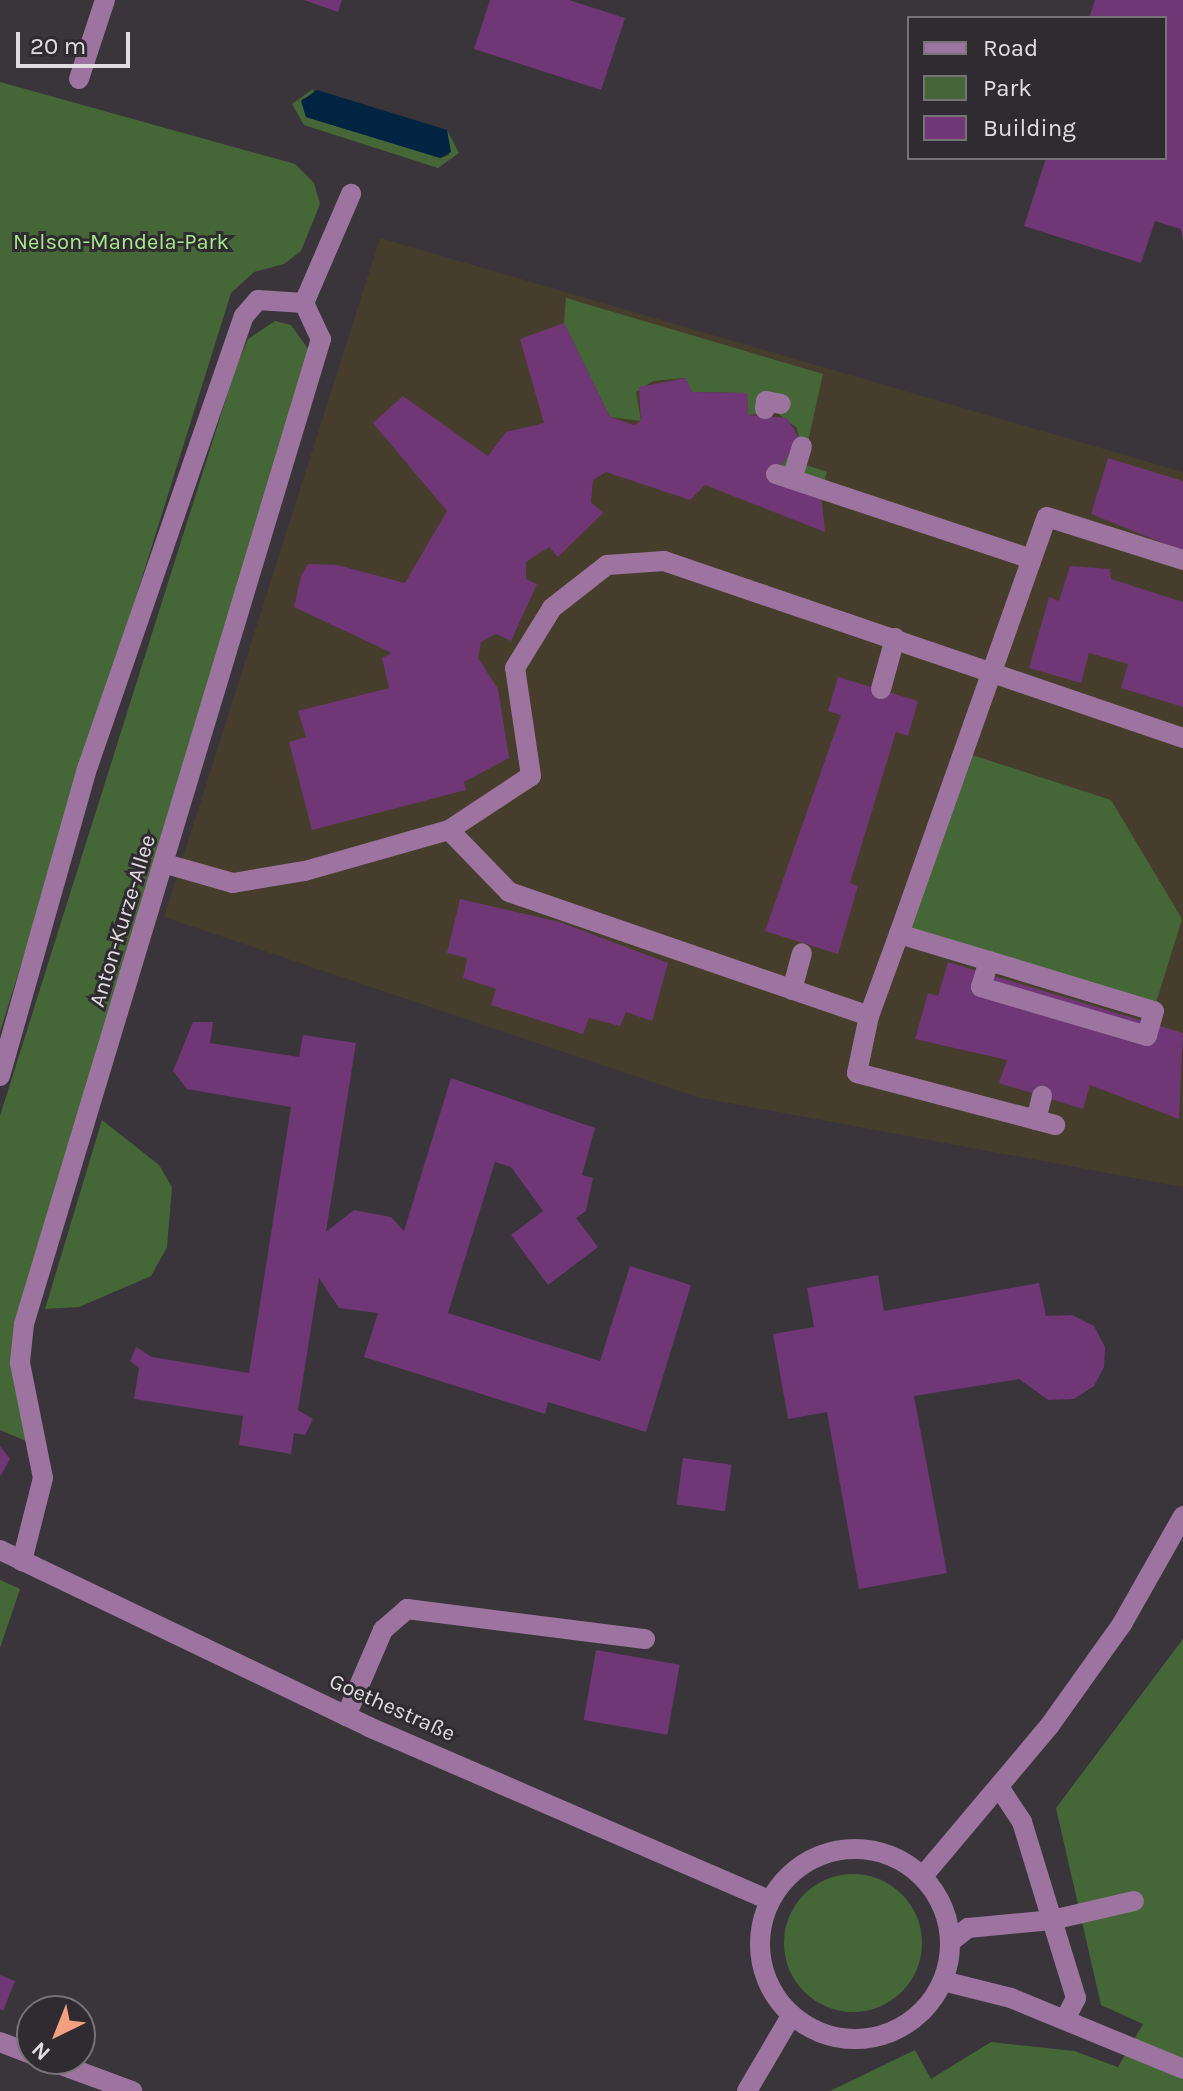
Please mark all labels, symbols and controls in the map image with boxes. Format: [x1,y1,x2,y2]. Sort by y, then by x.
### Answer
scale bar [20,16,134,66]
legend [907,16,1167,160]
text: 20 m [30,32,86,60]
text: Road [983,34,1038,62]
text: Park [983,74,1032,102]
text: Building [983,114,1076,142]
park label: Nelson-Mandela-Park [13,230,229,256]
street label: Anton-Kurze-Allee [84,832,162,1010]
street label: Goethestraße [325,1668,459,1748]
north arrow [16,1995,96,2075]
text: N [26,2036,56,2066]

